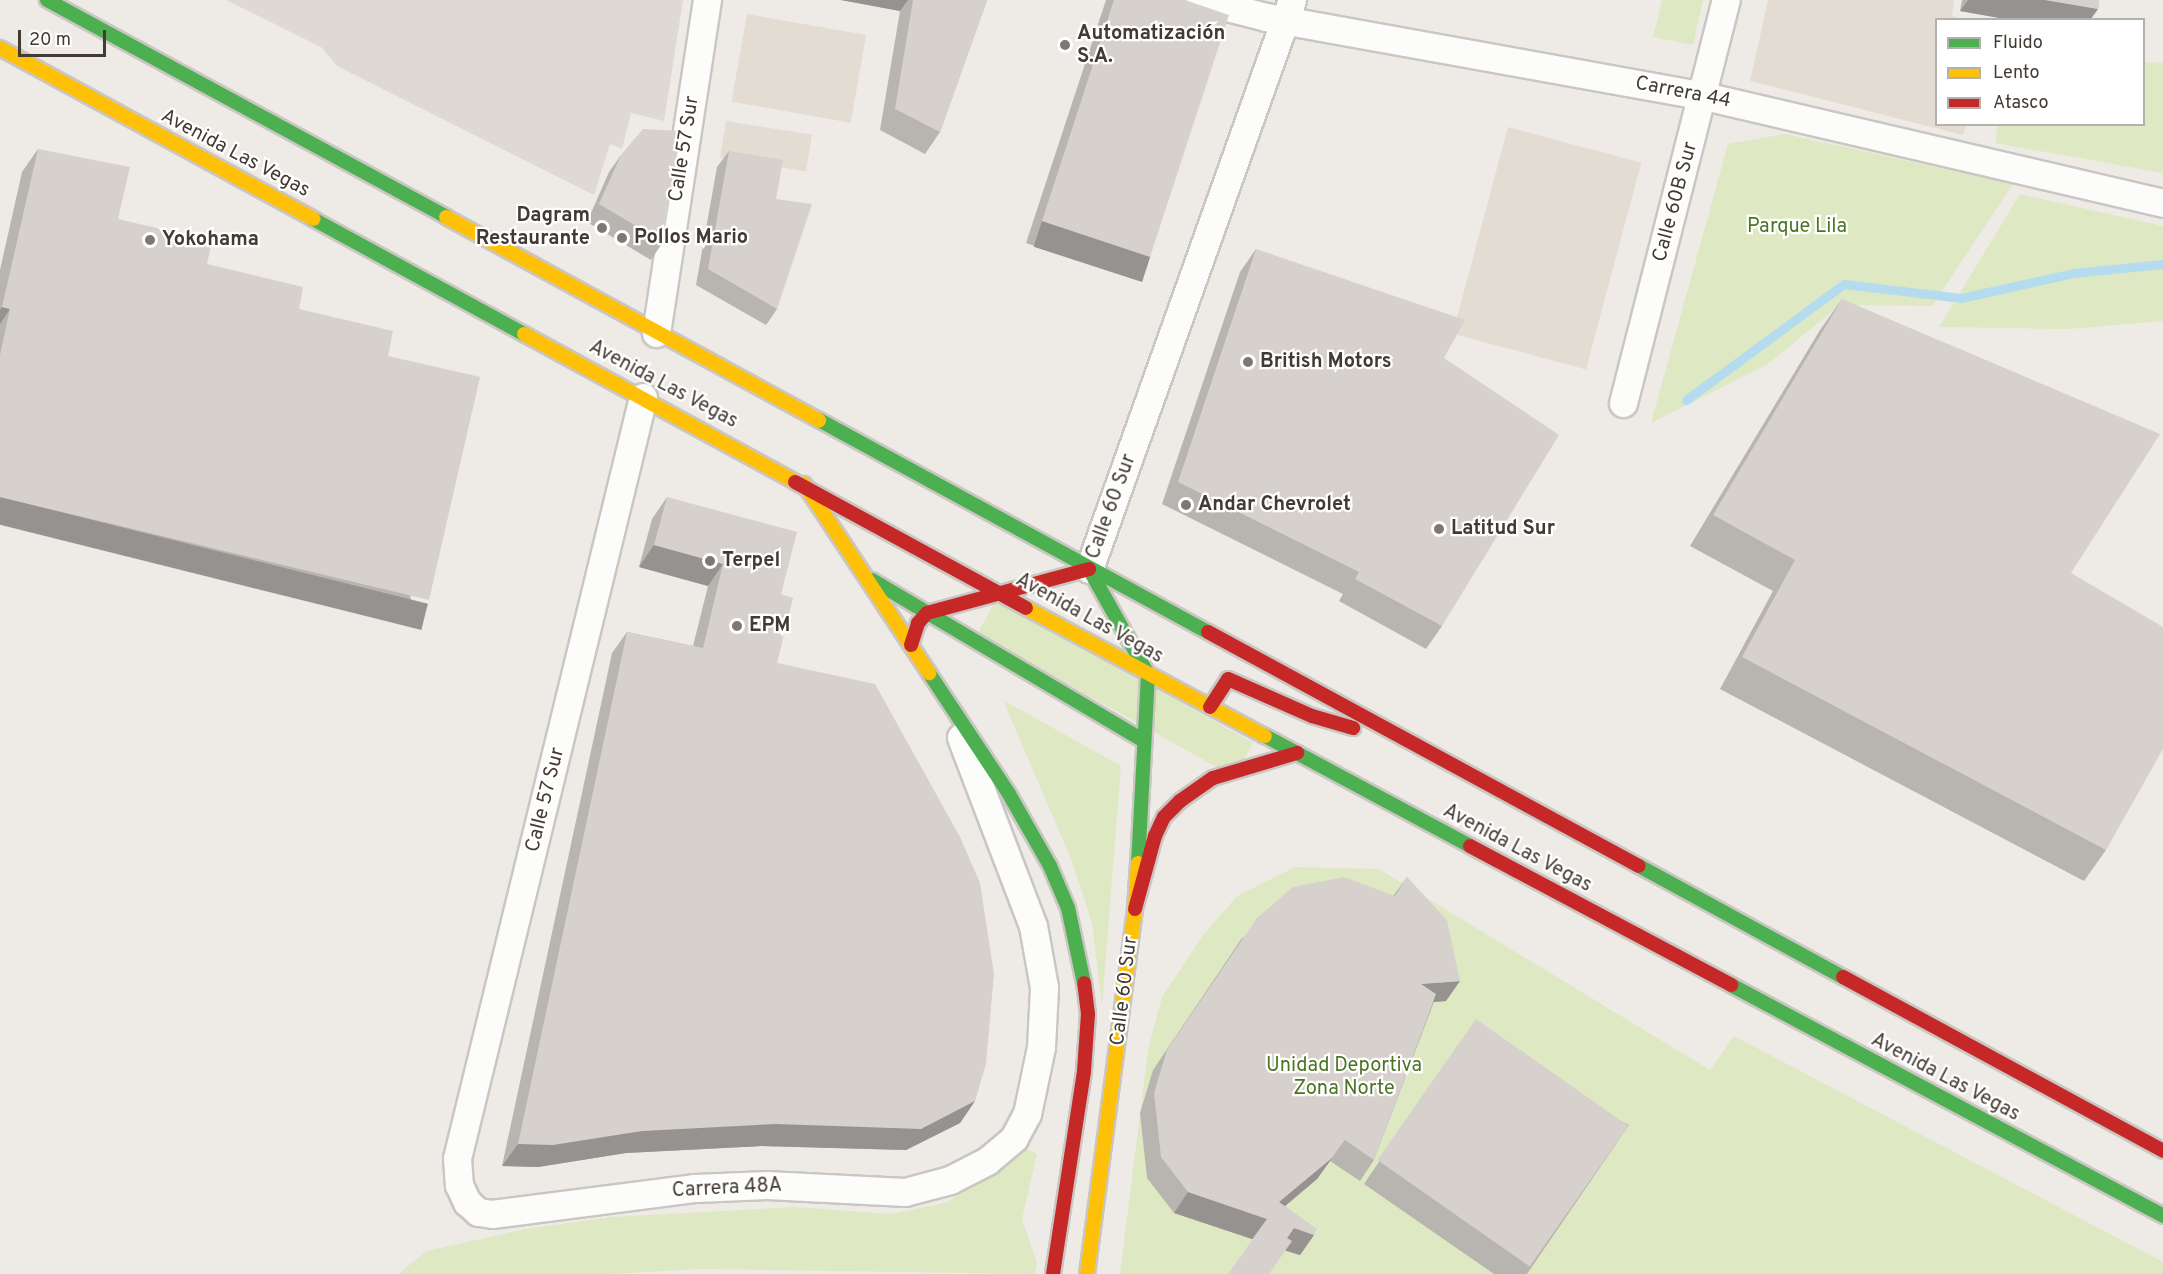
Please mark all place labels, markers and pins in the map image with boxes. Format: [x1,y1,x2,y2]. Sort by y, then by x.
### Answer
place label: Automatización S.A. [1077,22,1225,69]
marker: Automatización S.A. [1058,38,1072,52]
place label: Dagram Restaurante [476,204,590,251]
marker: Dagram Restaurante [595,221,609,235]
place label: Pollos Mario [634,226,748,250]
place label: Yokohama [162,228,259,252]
marker: Pollos Mario [615,231,629,245]
marker: Yokohama [143,233,157,247]
place label: British Motors [1260,350,1392,374]
marker: British Motors [1241,355,1255,369]
place label: Andar Chevrolet [1198,493,1351,517]
marker: Andar Chevrolet [1179,498,1193,512]
place label: Latitud Sur [1451,517,1555,541]
marker: Latitud Sur [1432,522,1446,536]
place label: Terpel [722,549,780,573]
marker: Terpel [703,554,717,568]
place label: EPM [749,614,790,638]
marker: EPM [730,619,744,633]

